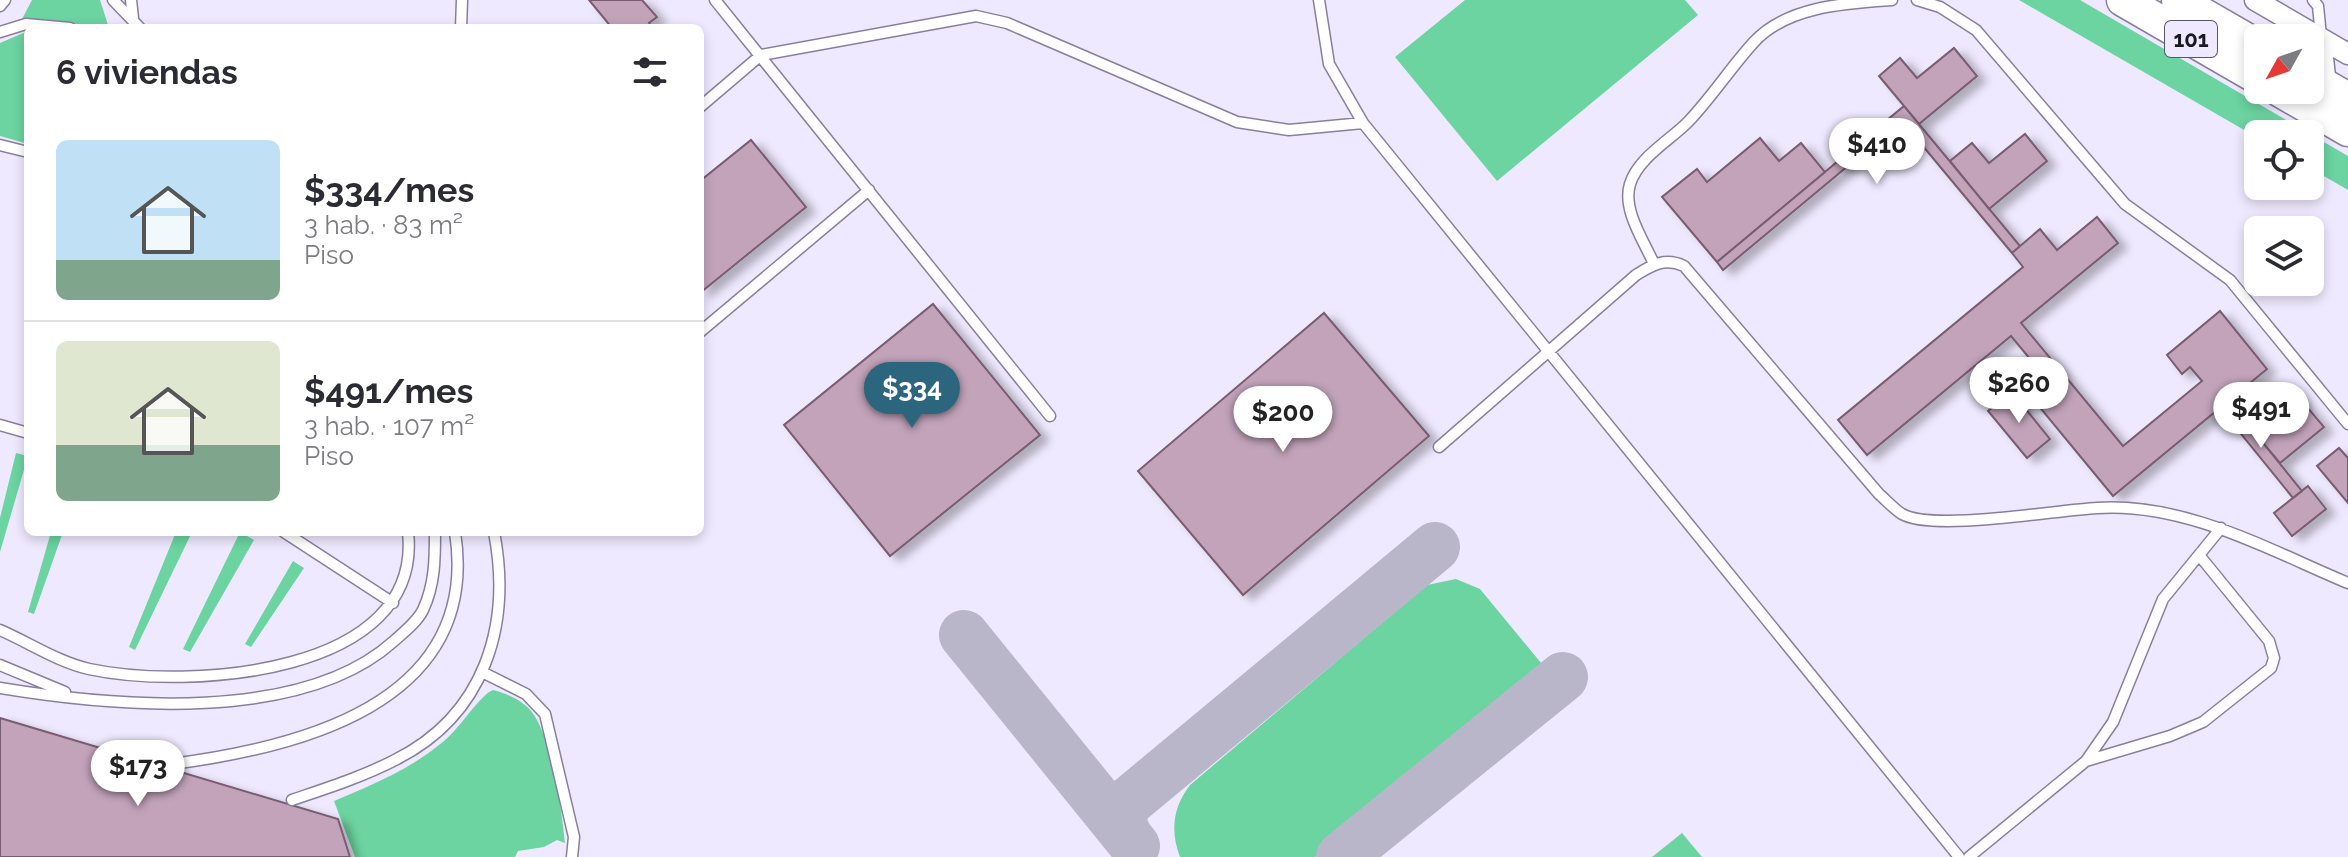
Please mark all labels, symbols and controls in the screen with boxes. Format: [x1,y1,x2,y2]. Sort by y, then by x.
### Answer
road number: 101 [2165,21,2217,57]
north arrow [2244,24,2324,104]
map controls [2244,24,2324,296]
icon: filters [628,50,672,94]
text: 6 viviendas [56,52,238,92]
pin: $410 [1830,118,1924,186]
button: locate [2244,120,2324,200]
text: $410 [1847,129,1907,159]
text: $334/mes [304,170,474,210]
icon: home [120,172,216,268]
text: 3 hab. · 83 m² [304,210,463,240]
button: layers [2244,216,2324,296]
text: Piso [304,240,354,270]
pin: $260 [1972,357,2066,425]
pin: $334 [865,362,959,430]
text: $260 [1988,368,2050,398]
text: $491/mes [304,371,473,411]
icon: home [120,373,216,469]
text: $334 [882,373,942,403]
pin: $491 [2214,382,2308,450]
pin: $200 [1236,386,1330,454]
text: $491 [2231,393,2291,423]
text: $200 [1251,397,1315,427]
text: 3 hab. · 107 m² [304,411,474,441]
text: Piso [304,441,354,471]
pin: $173 [91,740,185,808]
text: $173 [109,751,167,781]

